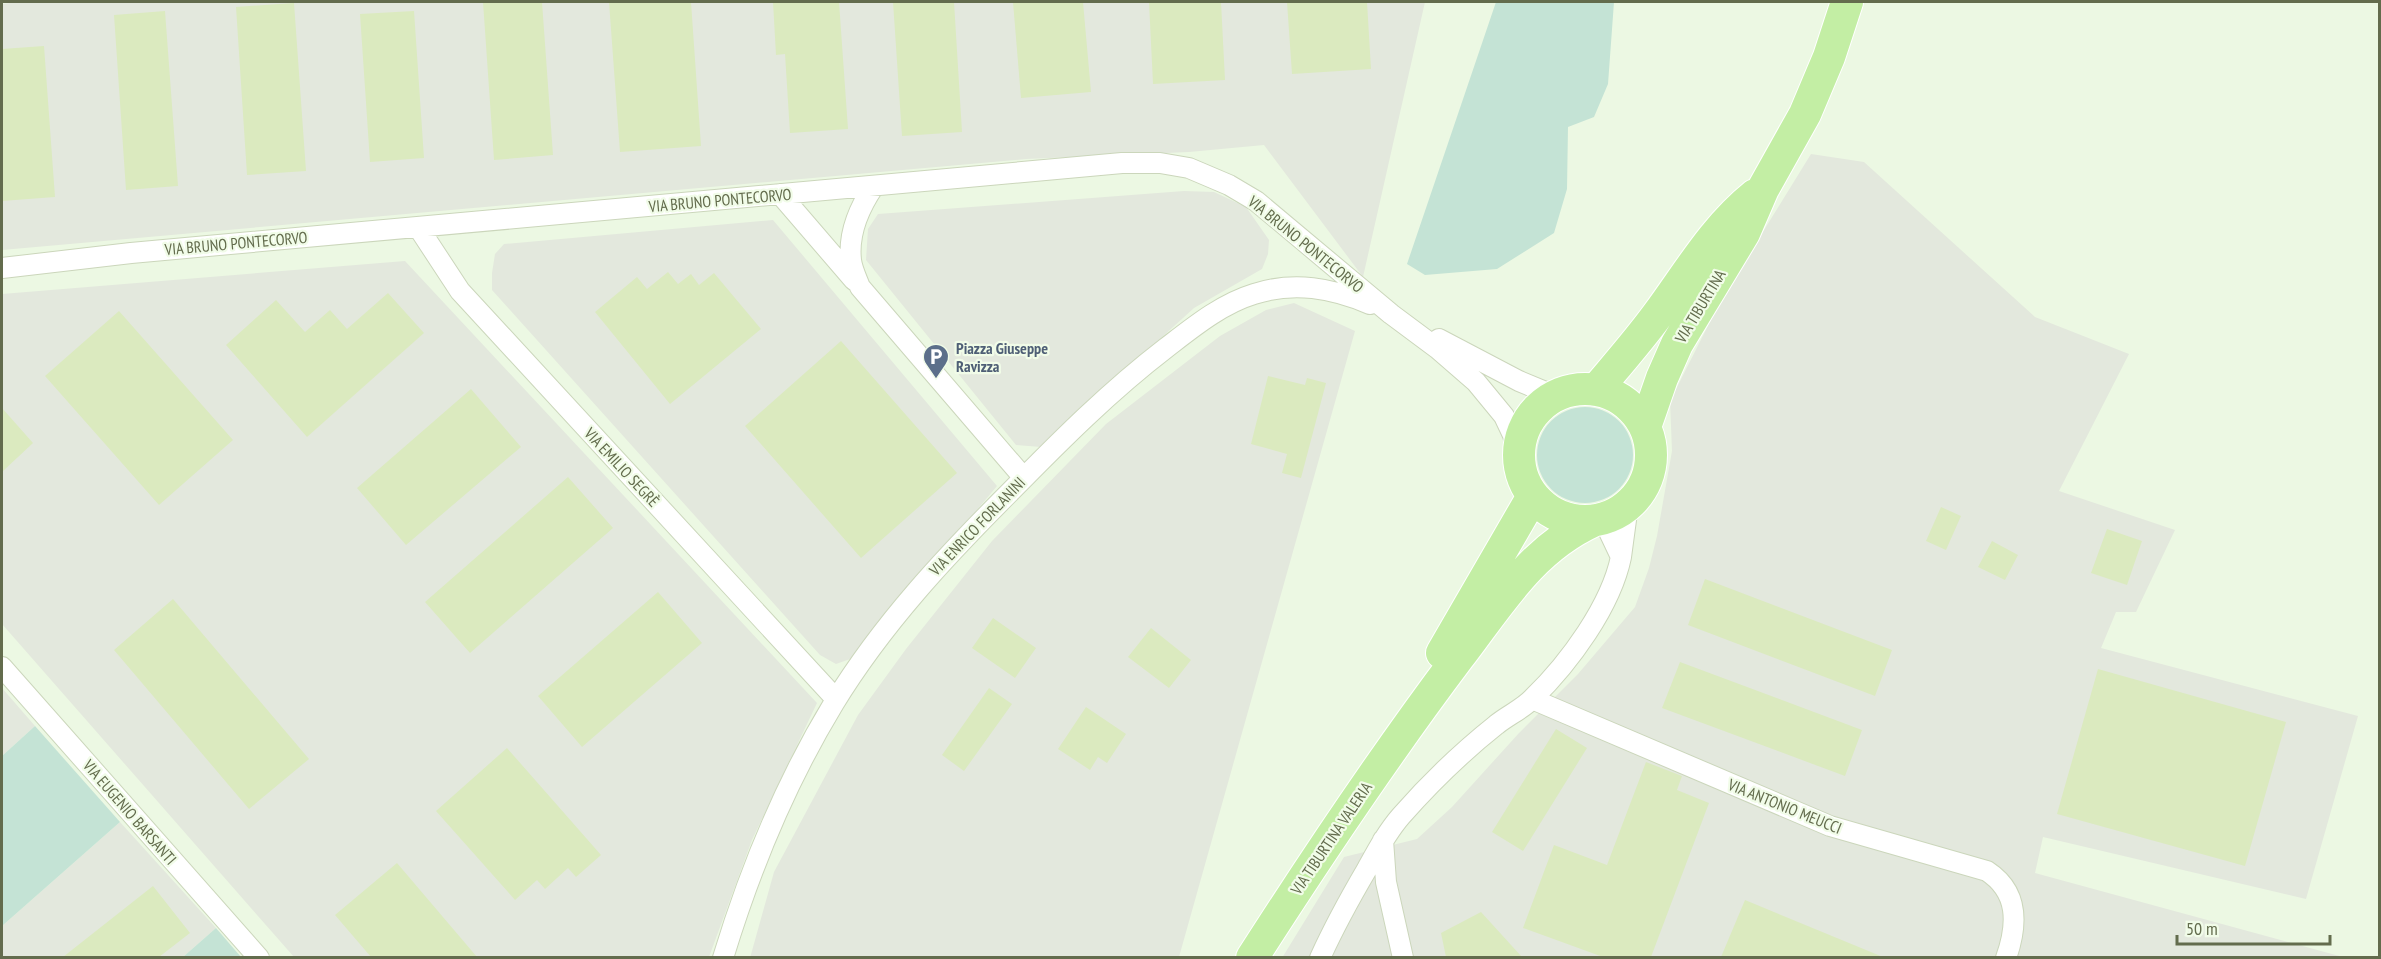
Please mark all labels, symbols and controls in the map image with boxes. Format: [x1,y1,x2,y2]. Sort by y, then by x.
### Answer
street label: VIA BRUNO PONTECORVO [647,184,792,216]
street label: VIA BRUNO PONTECORVO [1243,191,1368,297]
street label: VIA BRUNO PONTECORVO [163,227,308,259]
street label: VIA TIBURTINA [1670,265,1730,347]
place label: Piazza Giuseppe Ravizza [956,338,1048,376]
parking icon: Piazza Giuseppe Ravizza [921,342,951,380]
street label: VIA EMILIO SEGRÈ [580,423,664,511]
street label: VIA ENRICO FORLANINI [924,472,1029,580]
street label: VIA EUGENIO BARSANTI [78,755,181,869]
street label: VIA ANTONIO MEUCCI [1724,774,1845,838]
street label: VIA TIBURTINA VALERIA [1285,778,1376,899]
scale bar [2177,908,2330,946]
text: 50 m [2186,917,2218,940]

